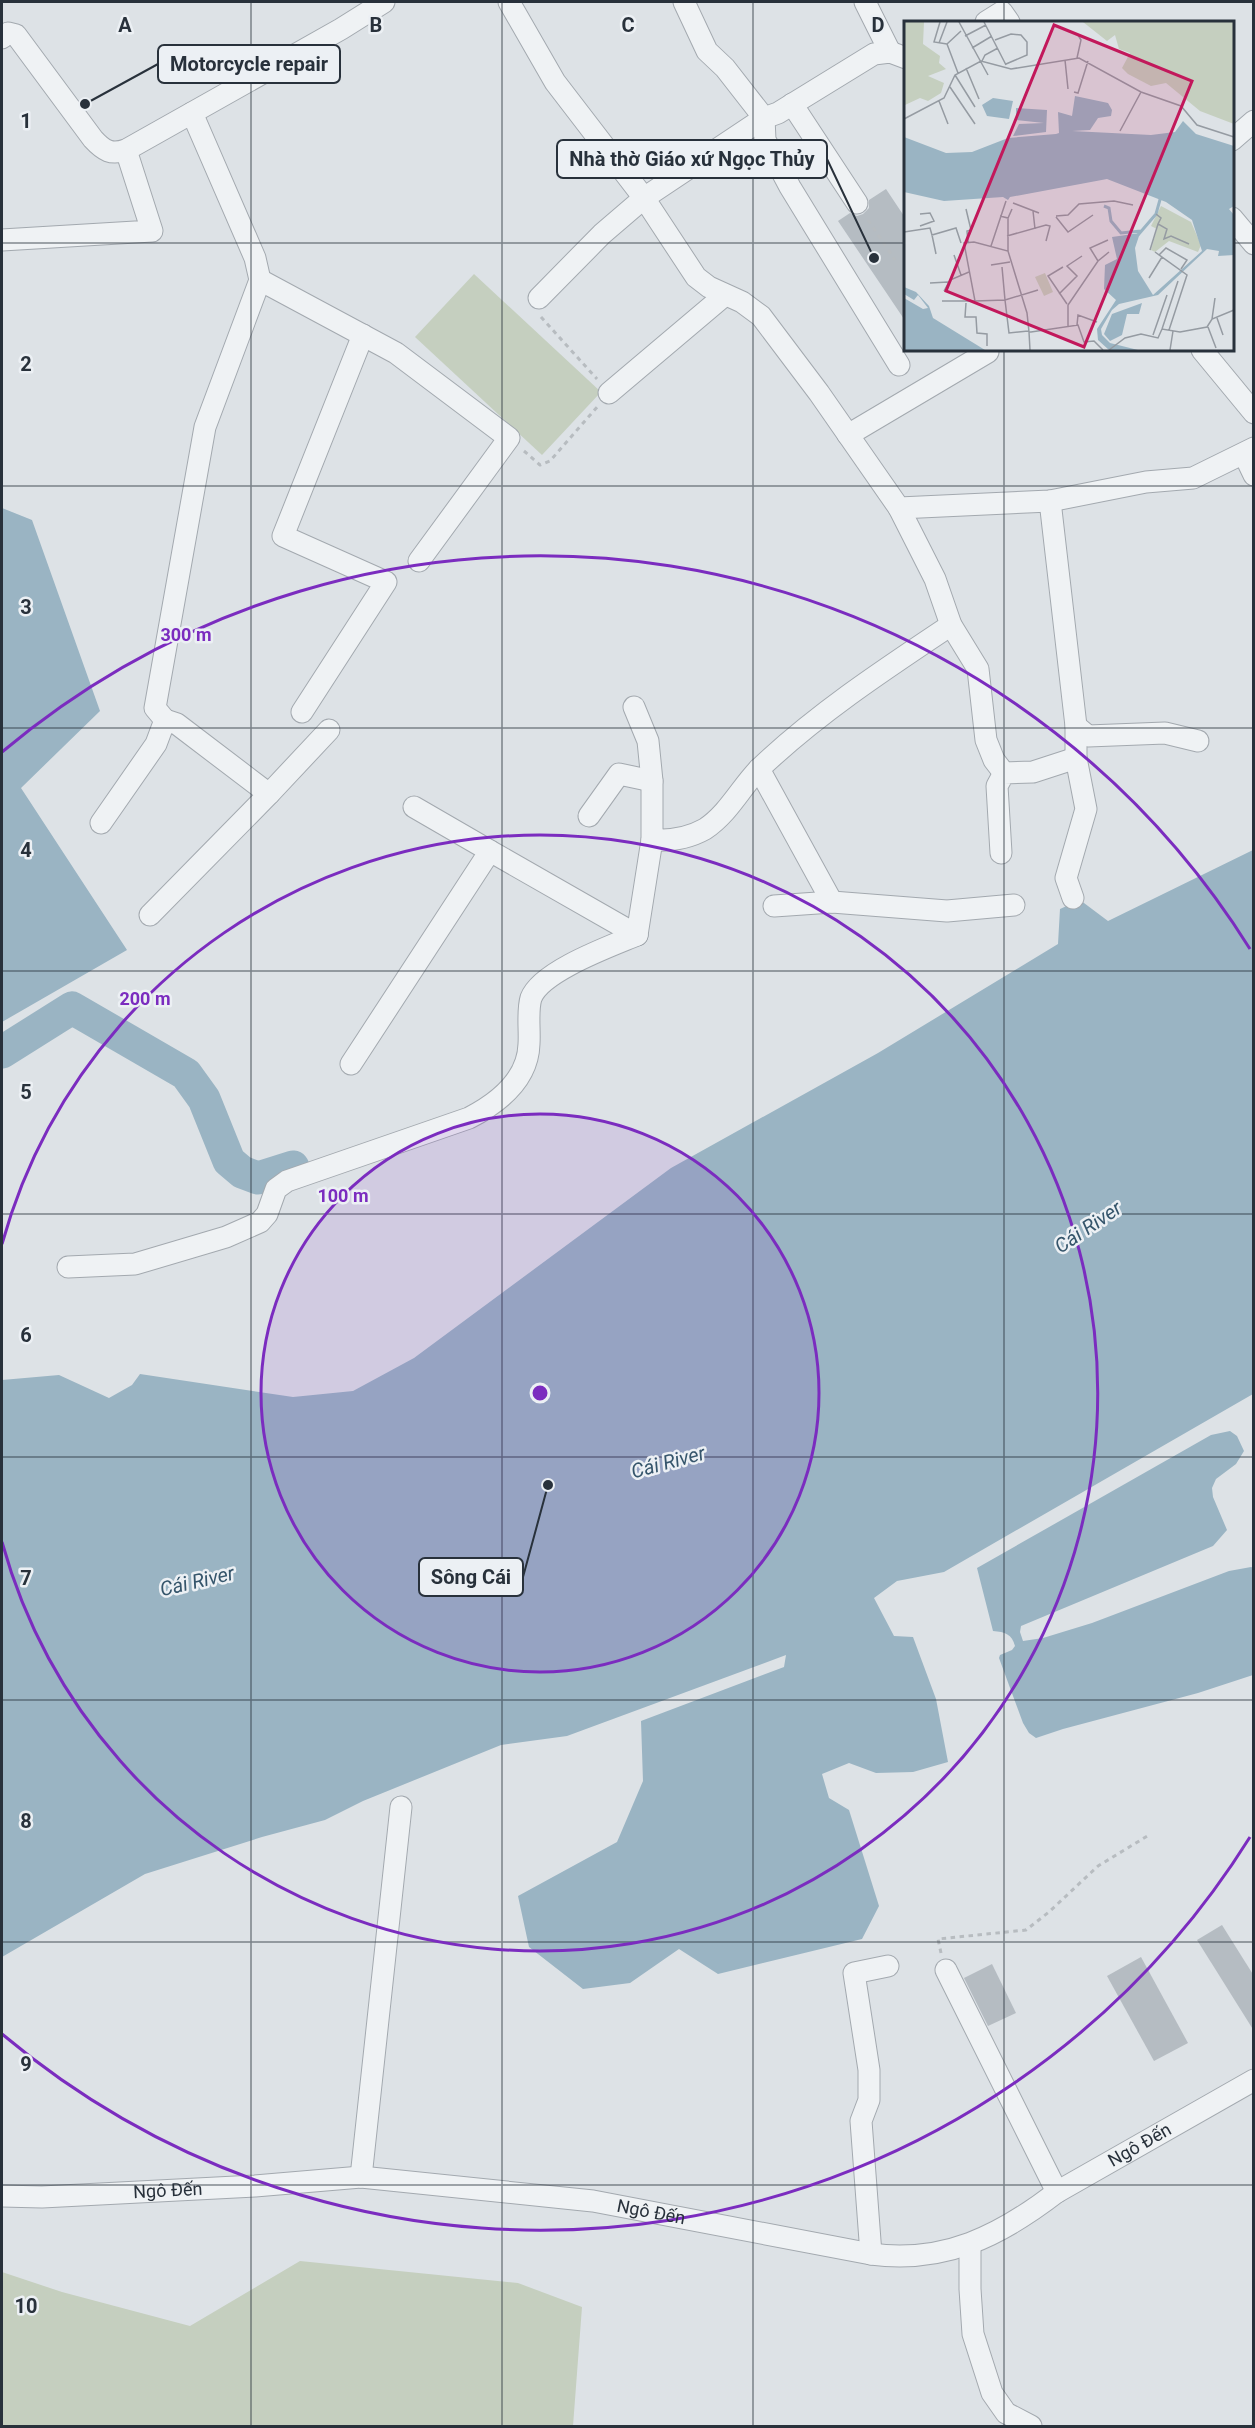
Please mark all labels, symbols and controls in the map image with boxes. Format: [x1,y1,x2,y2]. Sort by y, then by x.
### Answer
text: A [118,13,132,37]
text: B [370,13,382,37]
text: C [621,13,635,37]
text: D [872,13,885,37]
inset map [904,21,1234,351]
callout: Motorcycle repair [158,45,340,83]
text: Motorcycle repair [170,52,329,76]
text: 1 [20,109,32,133]
callout: Nhà thờ Giáo xứ Ngọc Thủy [557,140,827,178]
text: Nhà thờ Giáo xứ Ngọc Thủy [569,147,816,171]
text: 2 [20,352,32,376]
text: 3 [20,595,32,619]
text: 300 m [160,624,212,645]
text: 4 [20,838,32,862]
text: 200 m [119,988,171,1009]
text: 5 [20,1080,32,1104]
text: 100 m [317,1185,369,1206]
water label: Cái River [1050,1195,1127,1258]
text: 6 [20,1323,32,1347]
centre of rings [530,1383,550,1403]
water label: Cái River [628,1440,709,1483]
callout: Sông Cái [419,1558,523,1596]
water label: Cái River [157,1560,238,1601]
text: Sông Cái [431,1565,511,1589]
text: 7 [20,1566,32,1590]
text: 8 [20,1809,32,1833]
text: 9 [20,2052,32,2076]
street label: Ngô Đến [1104,2118,1175,2171]
street label: Ngô Đến [133,2178,203,2202]
street label: Ngô Đến [615,2195,687,2228]
text: 10 [15,2294,37,2318]

